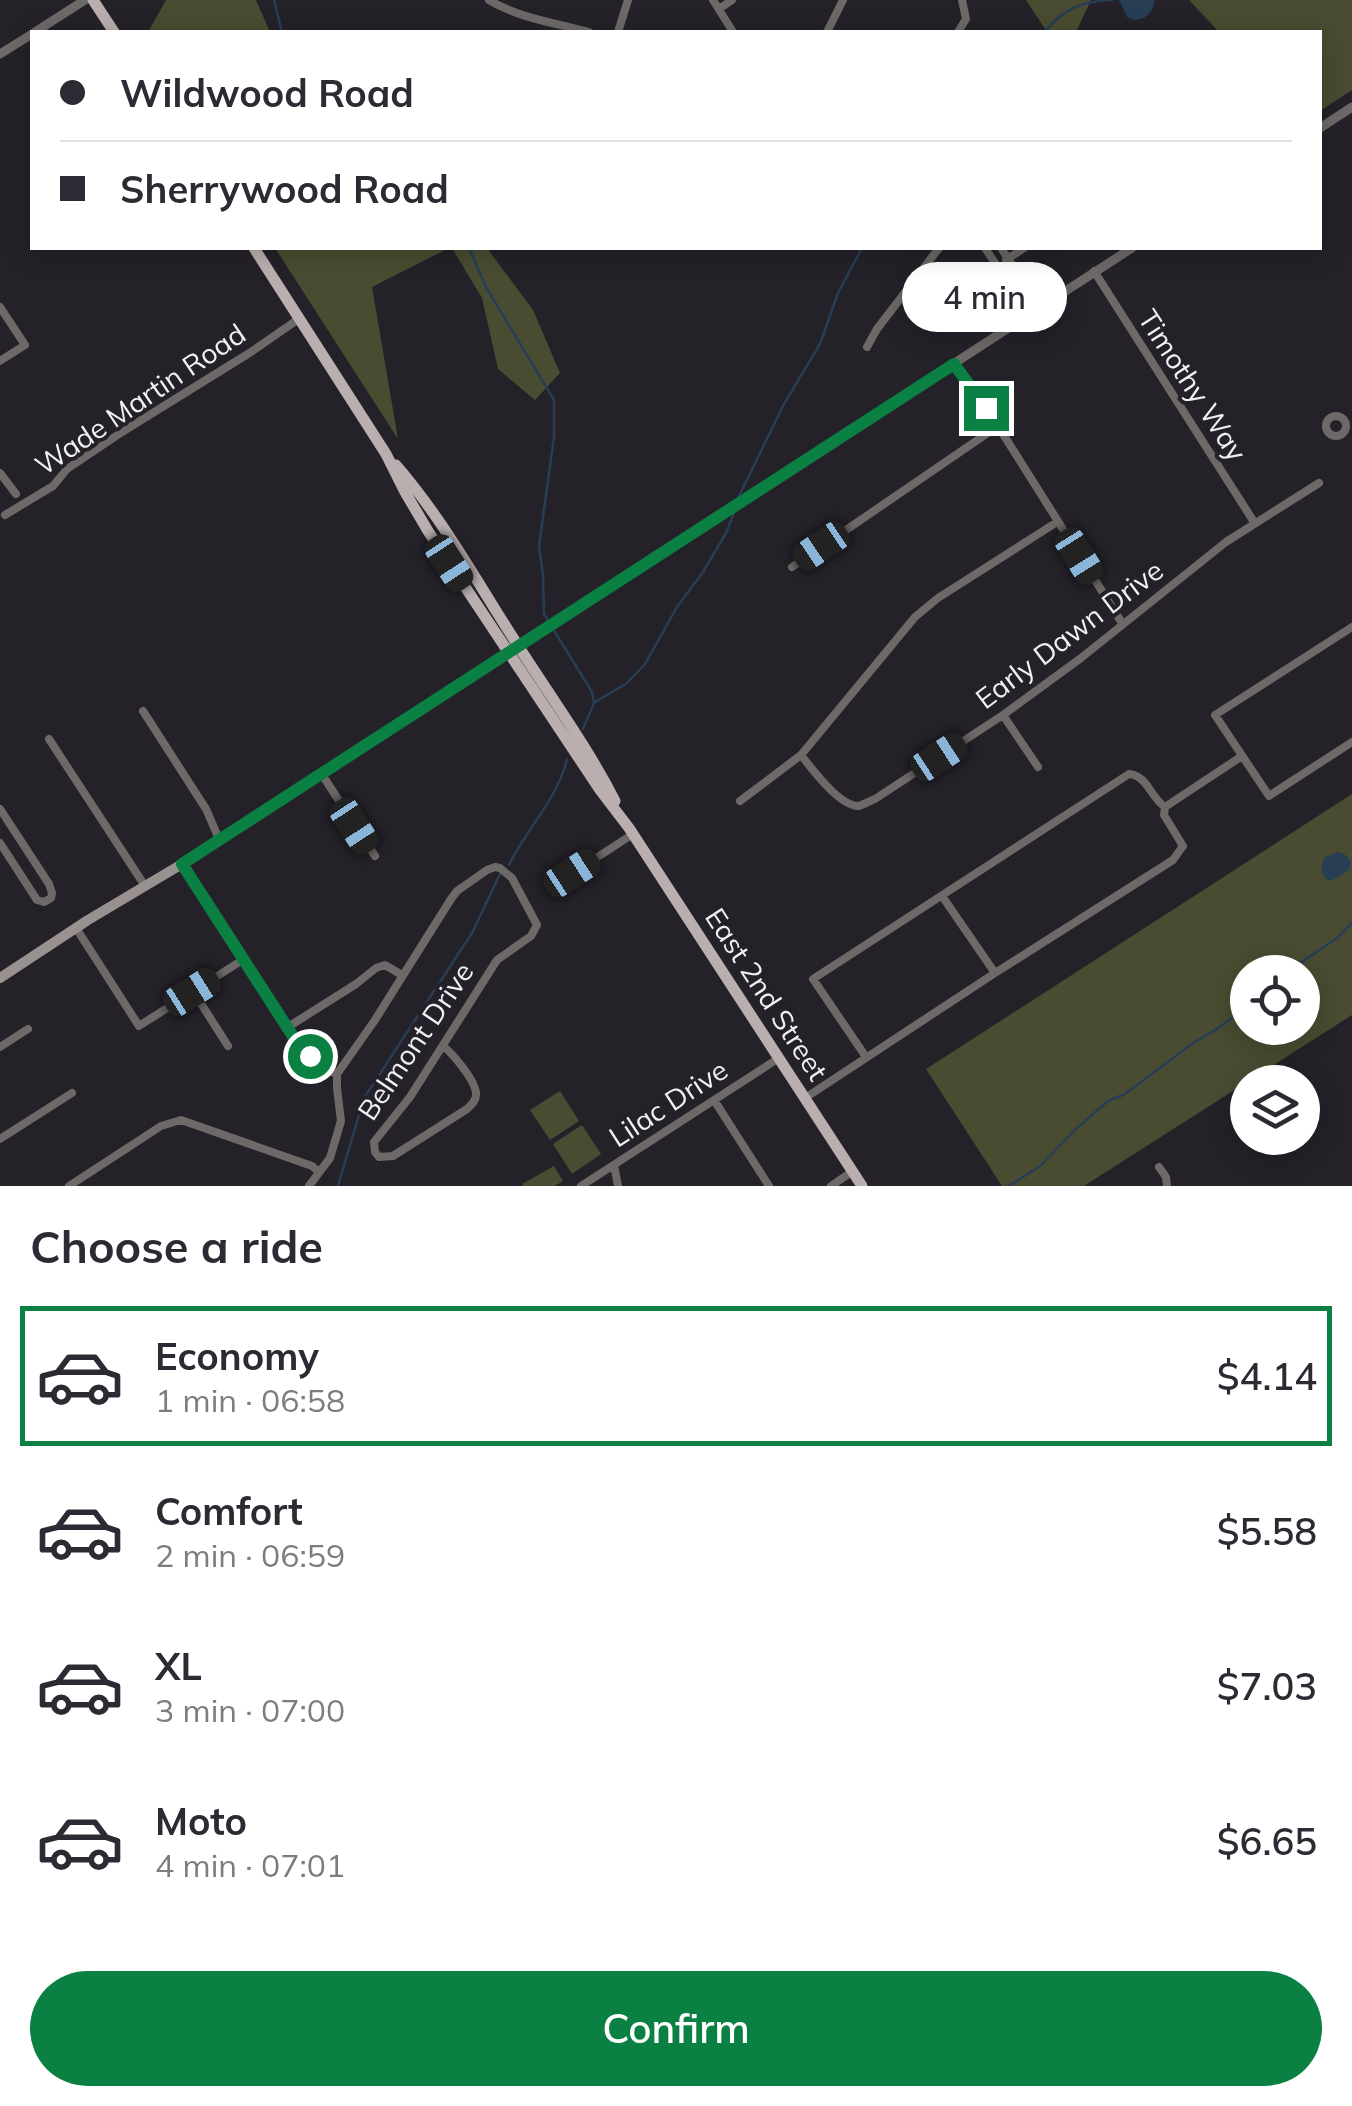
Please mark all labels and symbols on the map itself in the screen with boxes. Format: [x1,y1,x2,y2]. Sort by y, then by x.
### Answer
callout: 4 min [904,263,1068,333]
street label: Timothy Way [1131,303,1255,467]
street label: Wade Martin Road [28,316,252,482]
route end [964,386,1009,431]
car [788,517,854,575]
car [1050,523,1108,589]
car [420,530,478,596]
street label: Early Dawn Drive [968,552,1170,716]
car [906,728,972,786]
car [325,793,383,859]
car [539,844,605,902]
street label: East 2nd Street [698,901,836,1087]
street label: Belmont Drive [349,955,481,1127]
car [159,963,225,1021]
route start [288,1034,333,1079]
street label: Lilac Drive [602,1052,734,1154]

